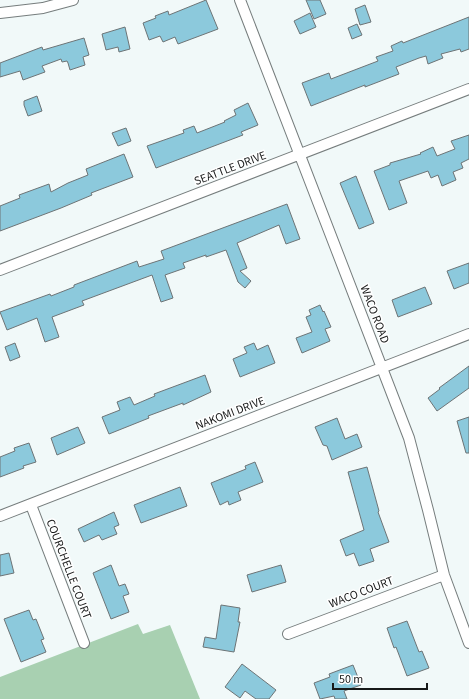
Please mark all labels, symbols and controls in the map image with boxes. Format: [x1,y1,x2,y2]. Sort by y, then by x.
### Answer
street label: SEATTLE DRIVE [192,147,269,190]
street label: WACO ROAD [356,283,393,346]
street label: NAKOMI DRIVE [193,392,267,435]
street label: COURCHELLE COURT [42,517,96,622]
street label: WACO COURT [326,572,396,613]
scale bar [333,665,427,691]
text: 50 m [339,671,363,688]

